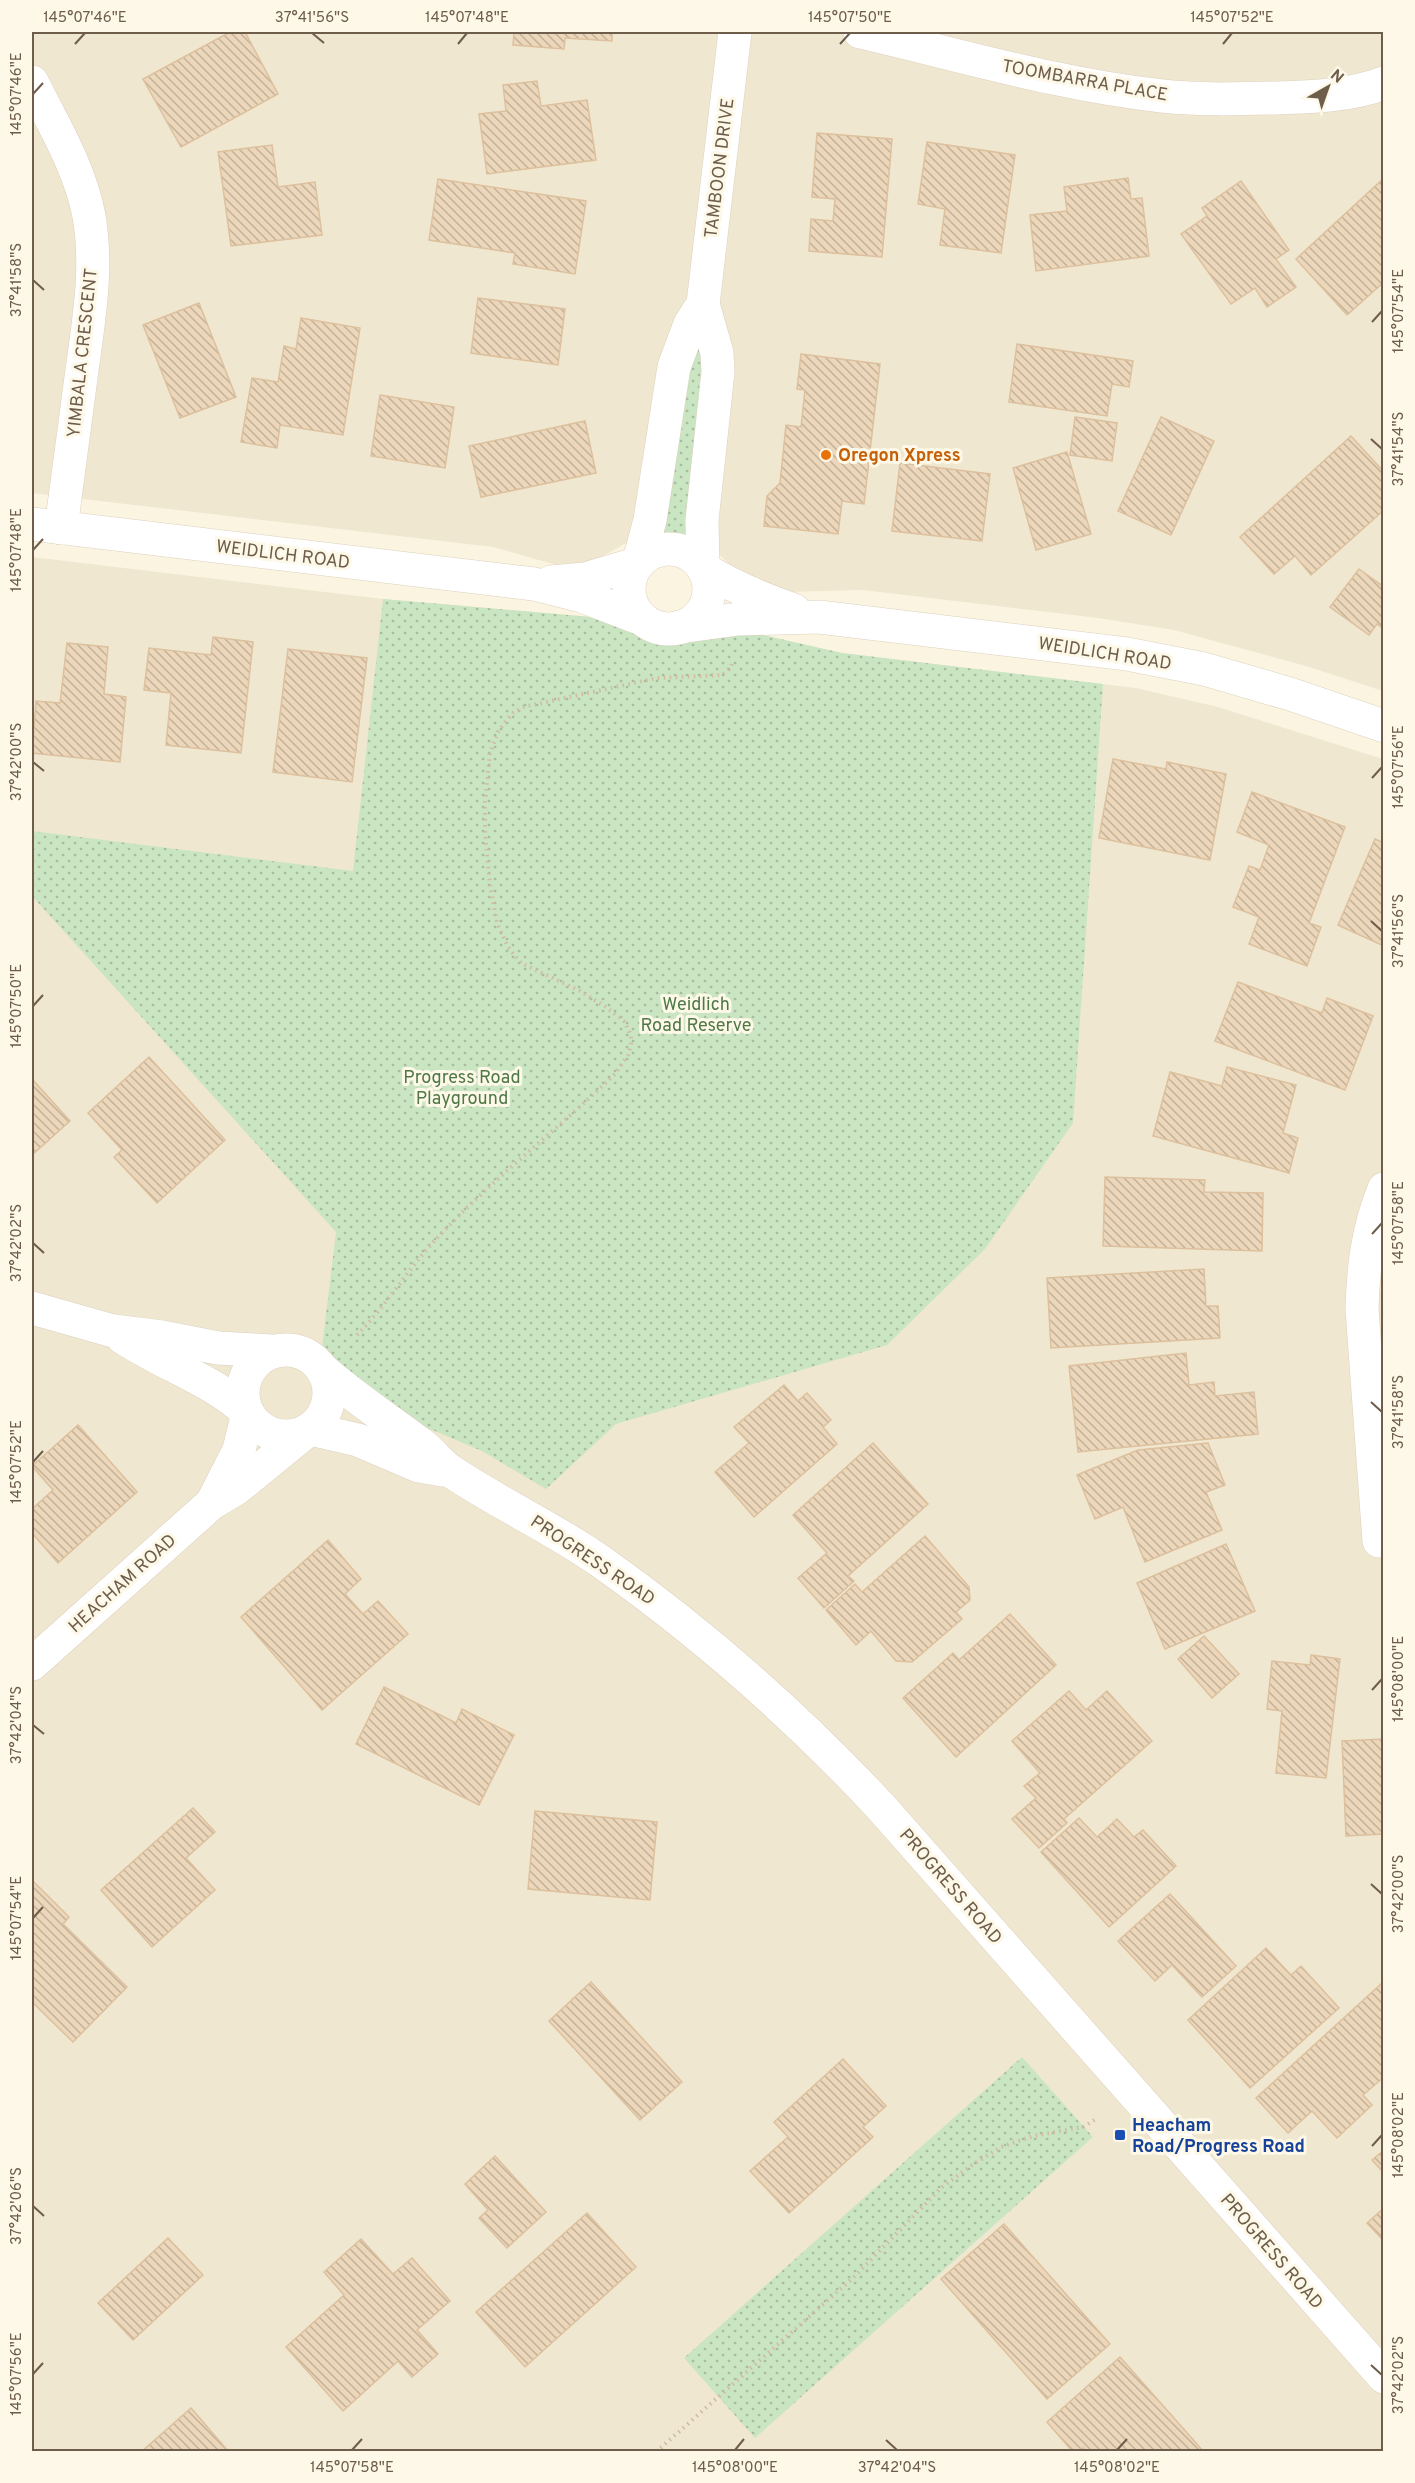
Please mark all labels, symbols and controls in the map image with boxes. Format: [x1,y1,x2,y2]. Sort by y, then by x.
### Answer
text: 145°07'46"E [43,9,127,28]
text: 37°41'56"S [275,9,349,28]
text: 145°07'48"E [425,9,509,28]
text: 145°07'50"E [808,9,892,28]
text: 145°07'52"E [1190,9,1274,28]
text: 145°07'46"E [8,52,27,136]
street label: TOOMBARRA PLACE [1000,56,1169,107]
north arrow [1298,57,1358,117]
text: N [1326,66,1347,88]
street label: TAMBOON DRIVE [700,97,740,240]
text: 37°41'58"S [8,243,27,317]
street label: YIMBALA CRESCENT [63,267,104,439]
text: 145°07'54"E [1390,269,1409,353]
text: 37°41'54"S [1390,412,1409,486]
place label: Oregon Xpress [838,445,961,468]
marker: Oregon Xpress [819,448,833,462]
text: 145°07'48"E [8,508,27,592]
street label: WEIDLICH ROAD [215,536,351,575]
street label: WEIDLICH ROAD [1036,633,1173,676]
text: 37°42'00"S [8,723,27,801]
text: 145°07'56"E [1390,725,1409,809]
text: 37°41'56"S [1390,894,1409,968]
text: 145°07'50"E [8,964,27,1048]
park label: Weidlich Road Reserve [640,994,752,1038]
park label: Progress Road Playground [403,1067,521,1111]
text: 145°07'58"E [1390,1181,1409,1265]
text: 37°42'02"S [8,1204,27,1282]
text: 37°41'58"S [1390,1375,1409,1449]
text: 145°07'52"E [8,1420,27,1504]
street label: PROGRESS ROAD [525,1511,659,1611]
street label: HEACHAM ROAD [64,1530,182,1639]
text: 145°08'00"E [1390,1636,1409,1722]
text: 37°42'04"S [8,1686,27,1764]
street label: PROGRESS ROAD [893,1824,1006,1949]
text: 37°42'00"S [1390,1855,1409,1933]
text: 145°07'54"E [8,1876,27,1960]
text: 145°08'02"E [1390,2092,1409,2178]
place label: Heacham Road/Progress Road [1132,2115,1305,2159]
marker: Heacham Road/Progress Road [1113,2128,1127,2142]
text: 37°42'06"S [8,2167,27,2245]
street label: PROGRESS ROAD [1214,2189,1327,2314]
text: 145°07'56"E [8,2332,27,2416]
text: 37°42'02"S [1390,2336,1409,2414]
text: 145°07'58"E [310,2459,394,2478]
text: 145°08'00"E [692,2459,778,2478]
text: 37°42'04"S [858,2459,936,2478]
text: 145°08'02"E [1074,2459,1160,2478]

